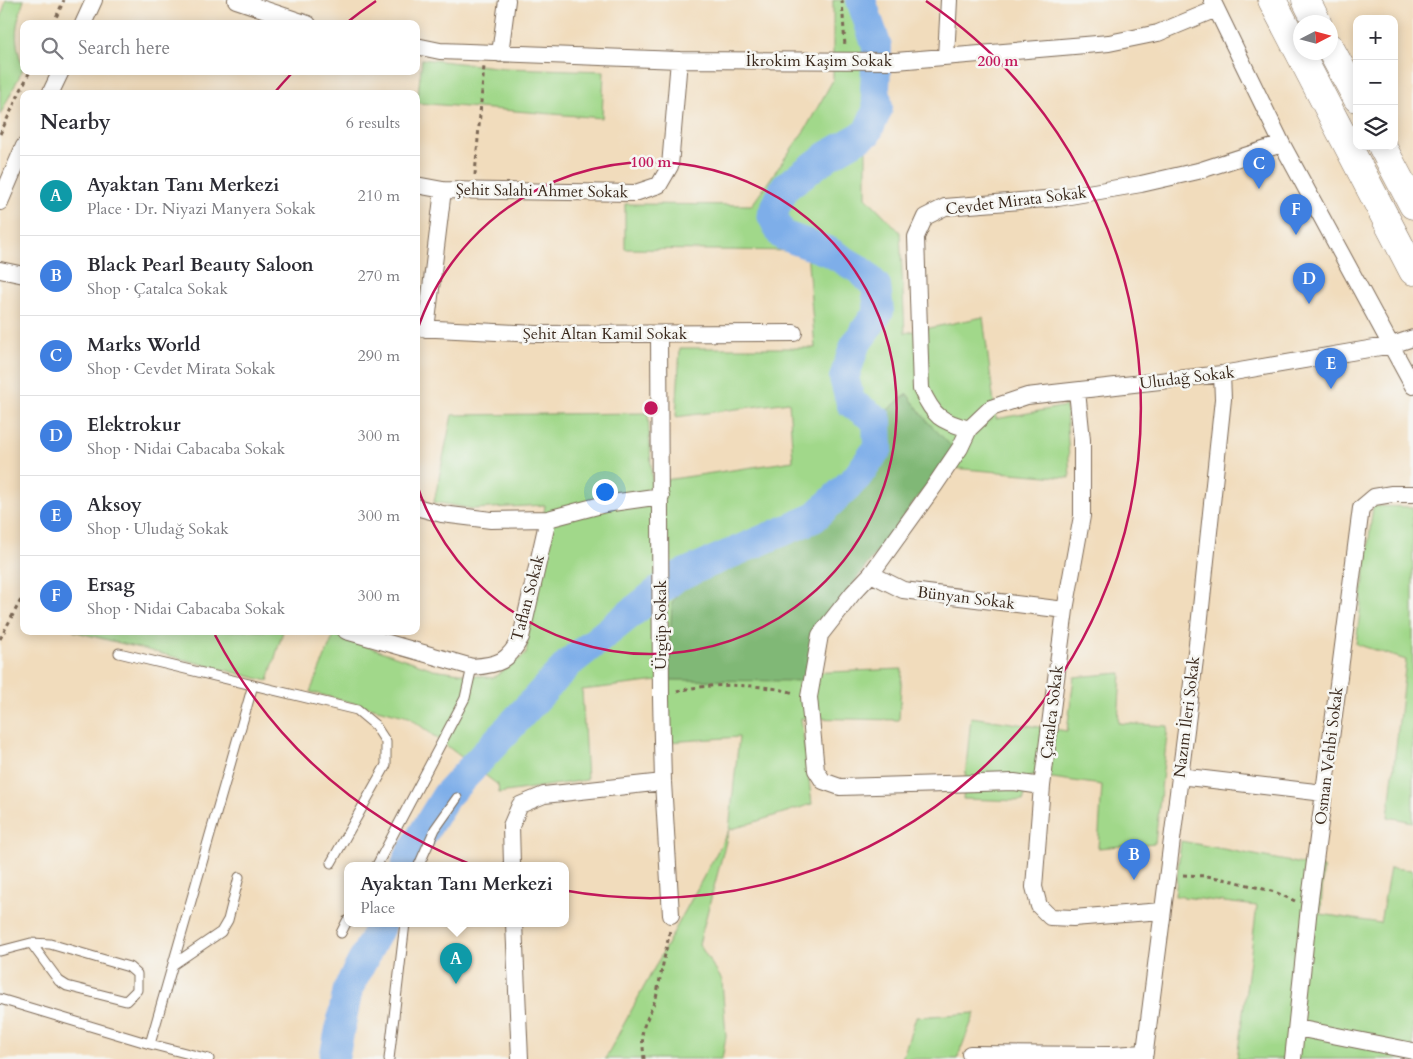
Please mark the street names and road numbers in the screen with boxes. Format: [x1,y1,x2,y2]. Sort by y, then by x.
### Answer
street label: İkrokim Kaşim Sokak [746,50,893,72]
street label: Şehit Salahi Ahmet Sokak [456,178,629,204]
street label: Cevdet Mirata Sokak [944,181,1088,221]
street label: Şehit Altan Kamil Sokak [523,323,688,345]
street label: Uludağ Sokak [1138,361,1236,395]
street label: Taflan Sokak [506,552,550,644]
street label: Ürgüp Sokak [650,579,672,670]
street label: Bünyan Sokak [916,581,1017,615]
street label: Nazım İleri Sokak [1169,655,1205,779]
street label: Çatalca Sokak [1035,663,1069,760]
street label: Osman Vehbi Sokak [1310,685,1348,826]

